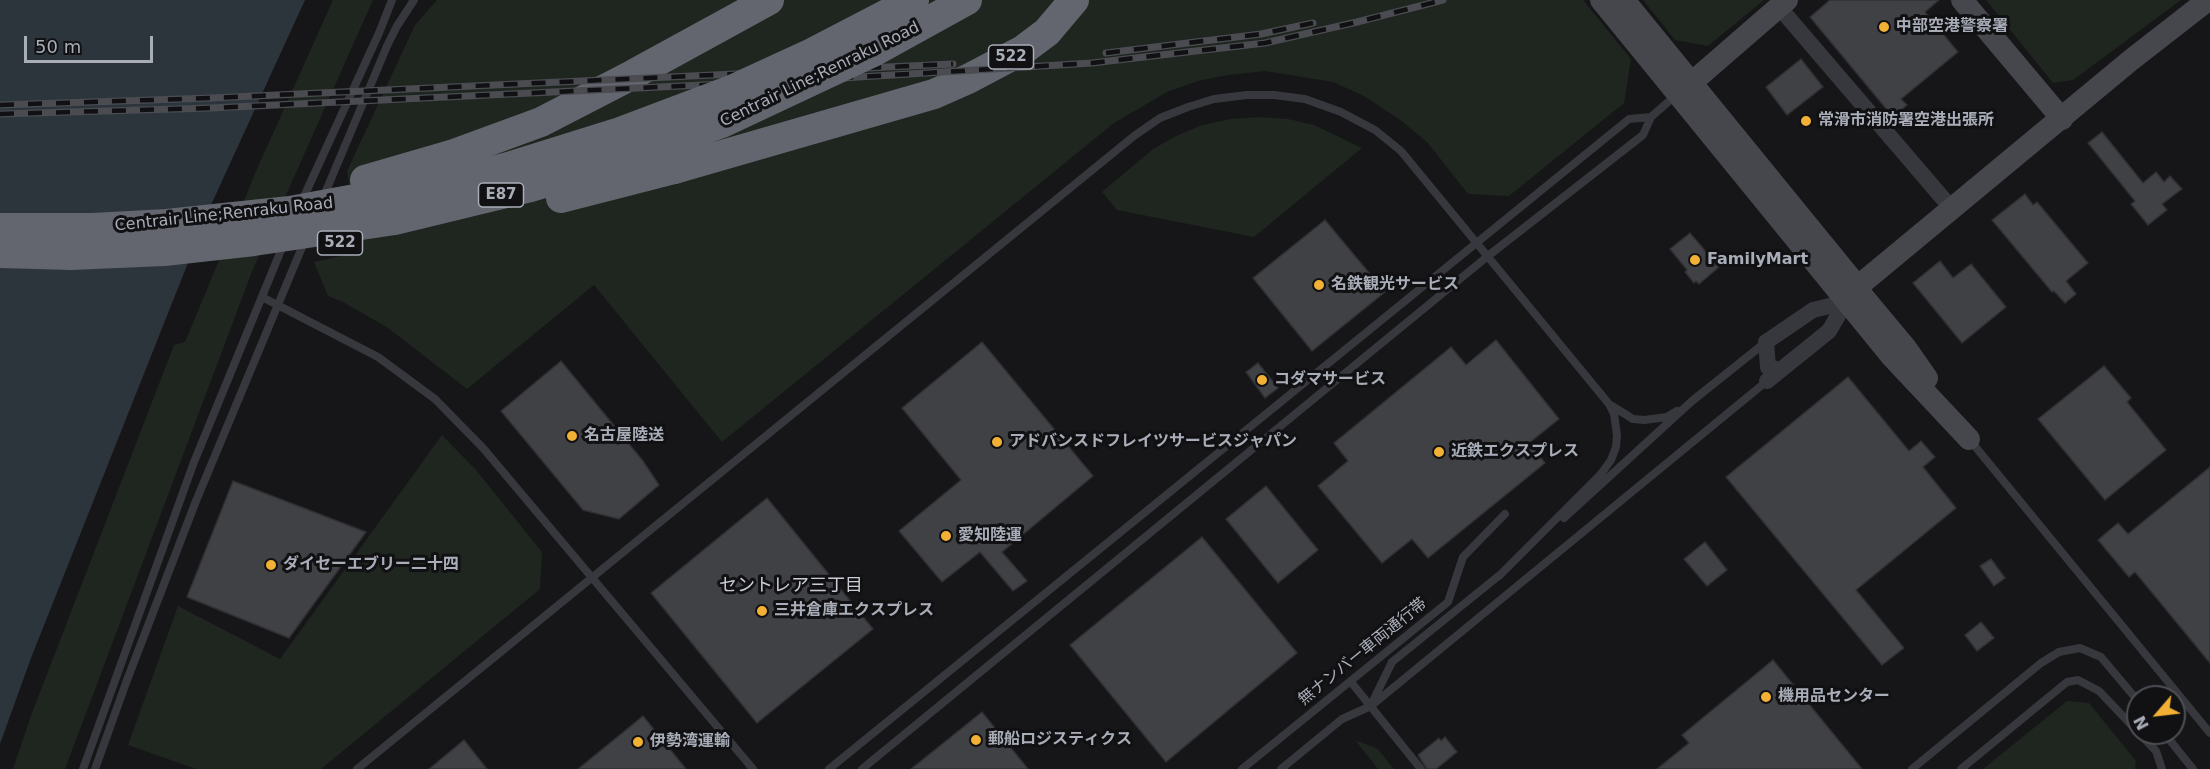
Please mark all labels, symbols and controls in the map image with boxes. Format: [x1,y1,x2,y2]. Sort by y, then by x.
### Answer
place label: 中部空港警察署 [1896,17,2008,37]
street label: Centrair Line;Renraku Road [717,18,923,132]
marker: 中部空港警察署 [1877,20,1891,34]
scale bar [27,24,156,62]
text: 50 m [35,36,81,57]
road number: 522 [988,45,1034,69]
place label: 常滑市消防署空港出張所 [1818,111,1994,131]
marker: 常滑市消防署空港出張所 [1799,114,1813,128]
road number: E87 [478,183,524,207]
street label: Centrair Line;Renraku Road [114,194,334,236]
road number: 522 [318,231,362,255]
place label: FamilyMart [1707,250,1808,270]
marker: FamilyMart [1688,253,1702,267]
place label: 名鉄観光サービス [1331,275,1459,295]
marker: 名鉄観光サービス [1312,278,1326,292]
place label: コダマサービス [1274,370,1386,390]
marker: コダマサービス [1255,373,1269,387]
place label: 名古屋陸送 [584,426,664,446]
marker: 名古屋陸送 [565,429,579,443]
place label: アドバンスドフレイツサービスジャパン [1009,432,1297,452]
marker: アドバンスドフレイツサービスジャパン [990,435,1004,449]
place label: 近鉄エクスプレス [1451,442,1579,462]
marker: 近鉄エクスプレス [1432,445,1446,459]
place label: 愛知陸運 [958,526,1022,546]
marker: 愛知陸運 [939,529,953,543]
place label: ダイセーエブリー二十四 [283,555,459,575]
marker: ダイセーエブリー二十四 [264,558,278,572]
district label: セントレア三丁目 [719,575,863,597]
street label: 無ナンバー車両通行帯 [1295,594,1431,710]
place label: 三井倉庫エクスプレス [774,601,934,621]
marker: 三井倉庫エクスプレス [755,604,769,618]
north arrow [2126,685,2186,745]
place label: 機用品センター [1778,687,1890,707]
marker: 機用品センター [1759,690,1773,704]
text: N [2130,712,2153,733]
place label: 郵船ロジスティクス [988,730,1132,750]
place label: 伊勢湾運輸 [650,732,730,752]
marker: 郵船ロジスティクス [969,733,983,747]
marker: 伊勢湾運輸 [631,735,645,749]

